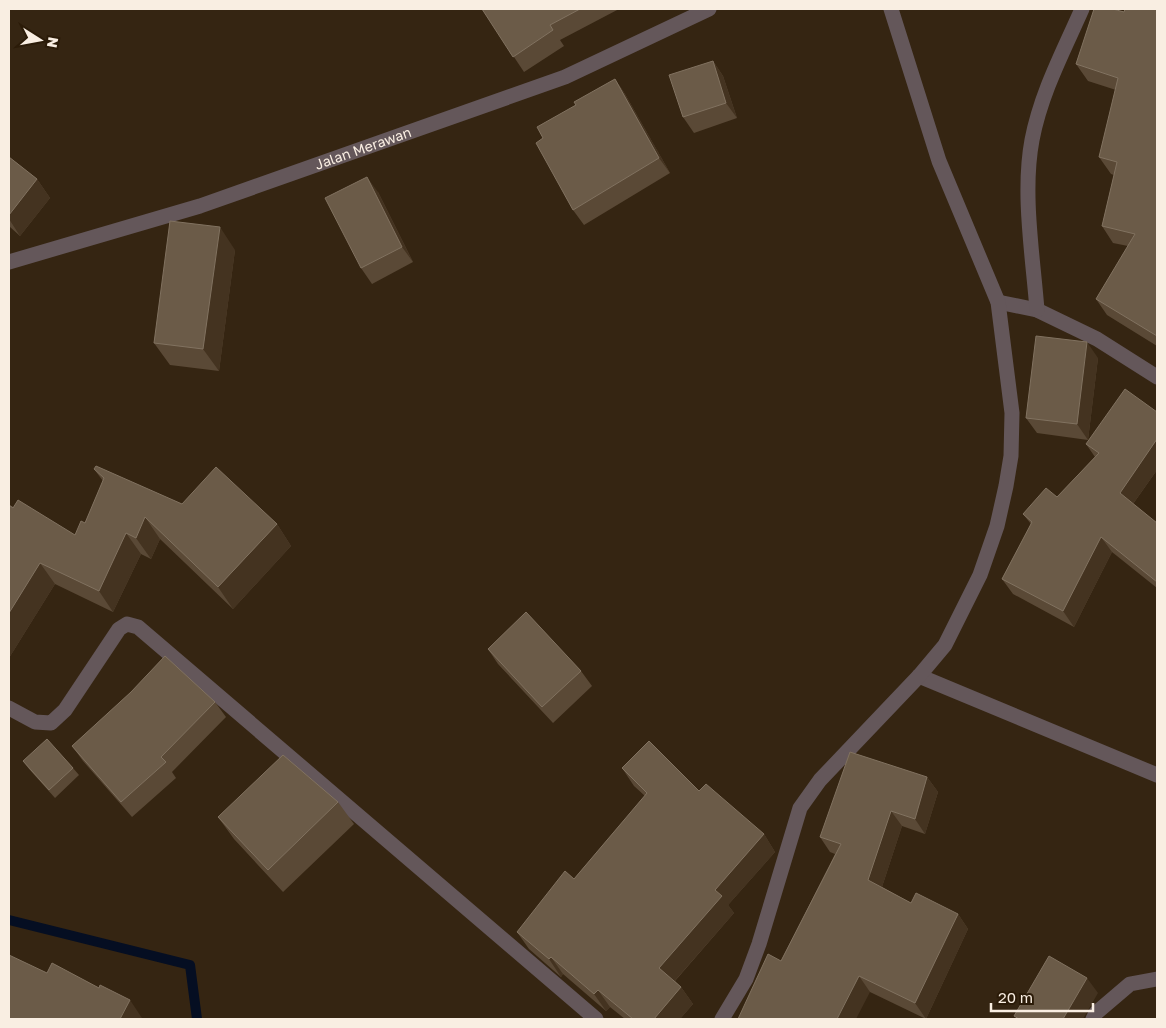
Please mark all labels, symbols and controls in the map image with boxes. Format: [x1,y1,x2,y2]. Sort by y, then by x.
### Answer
north arrow [15,15,65,65]
text: N [44,36,63,49]
street label: Jalan Merawan [312,123,413,173]
scale bar [991,980,1094,1012]
text: 20 m [998,988,1033,1006]

